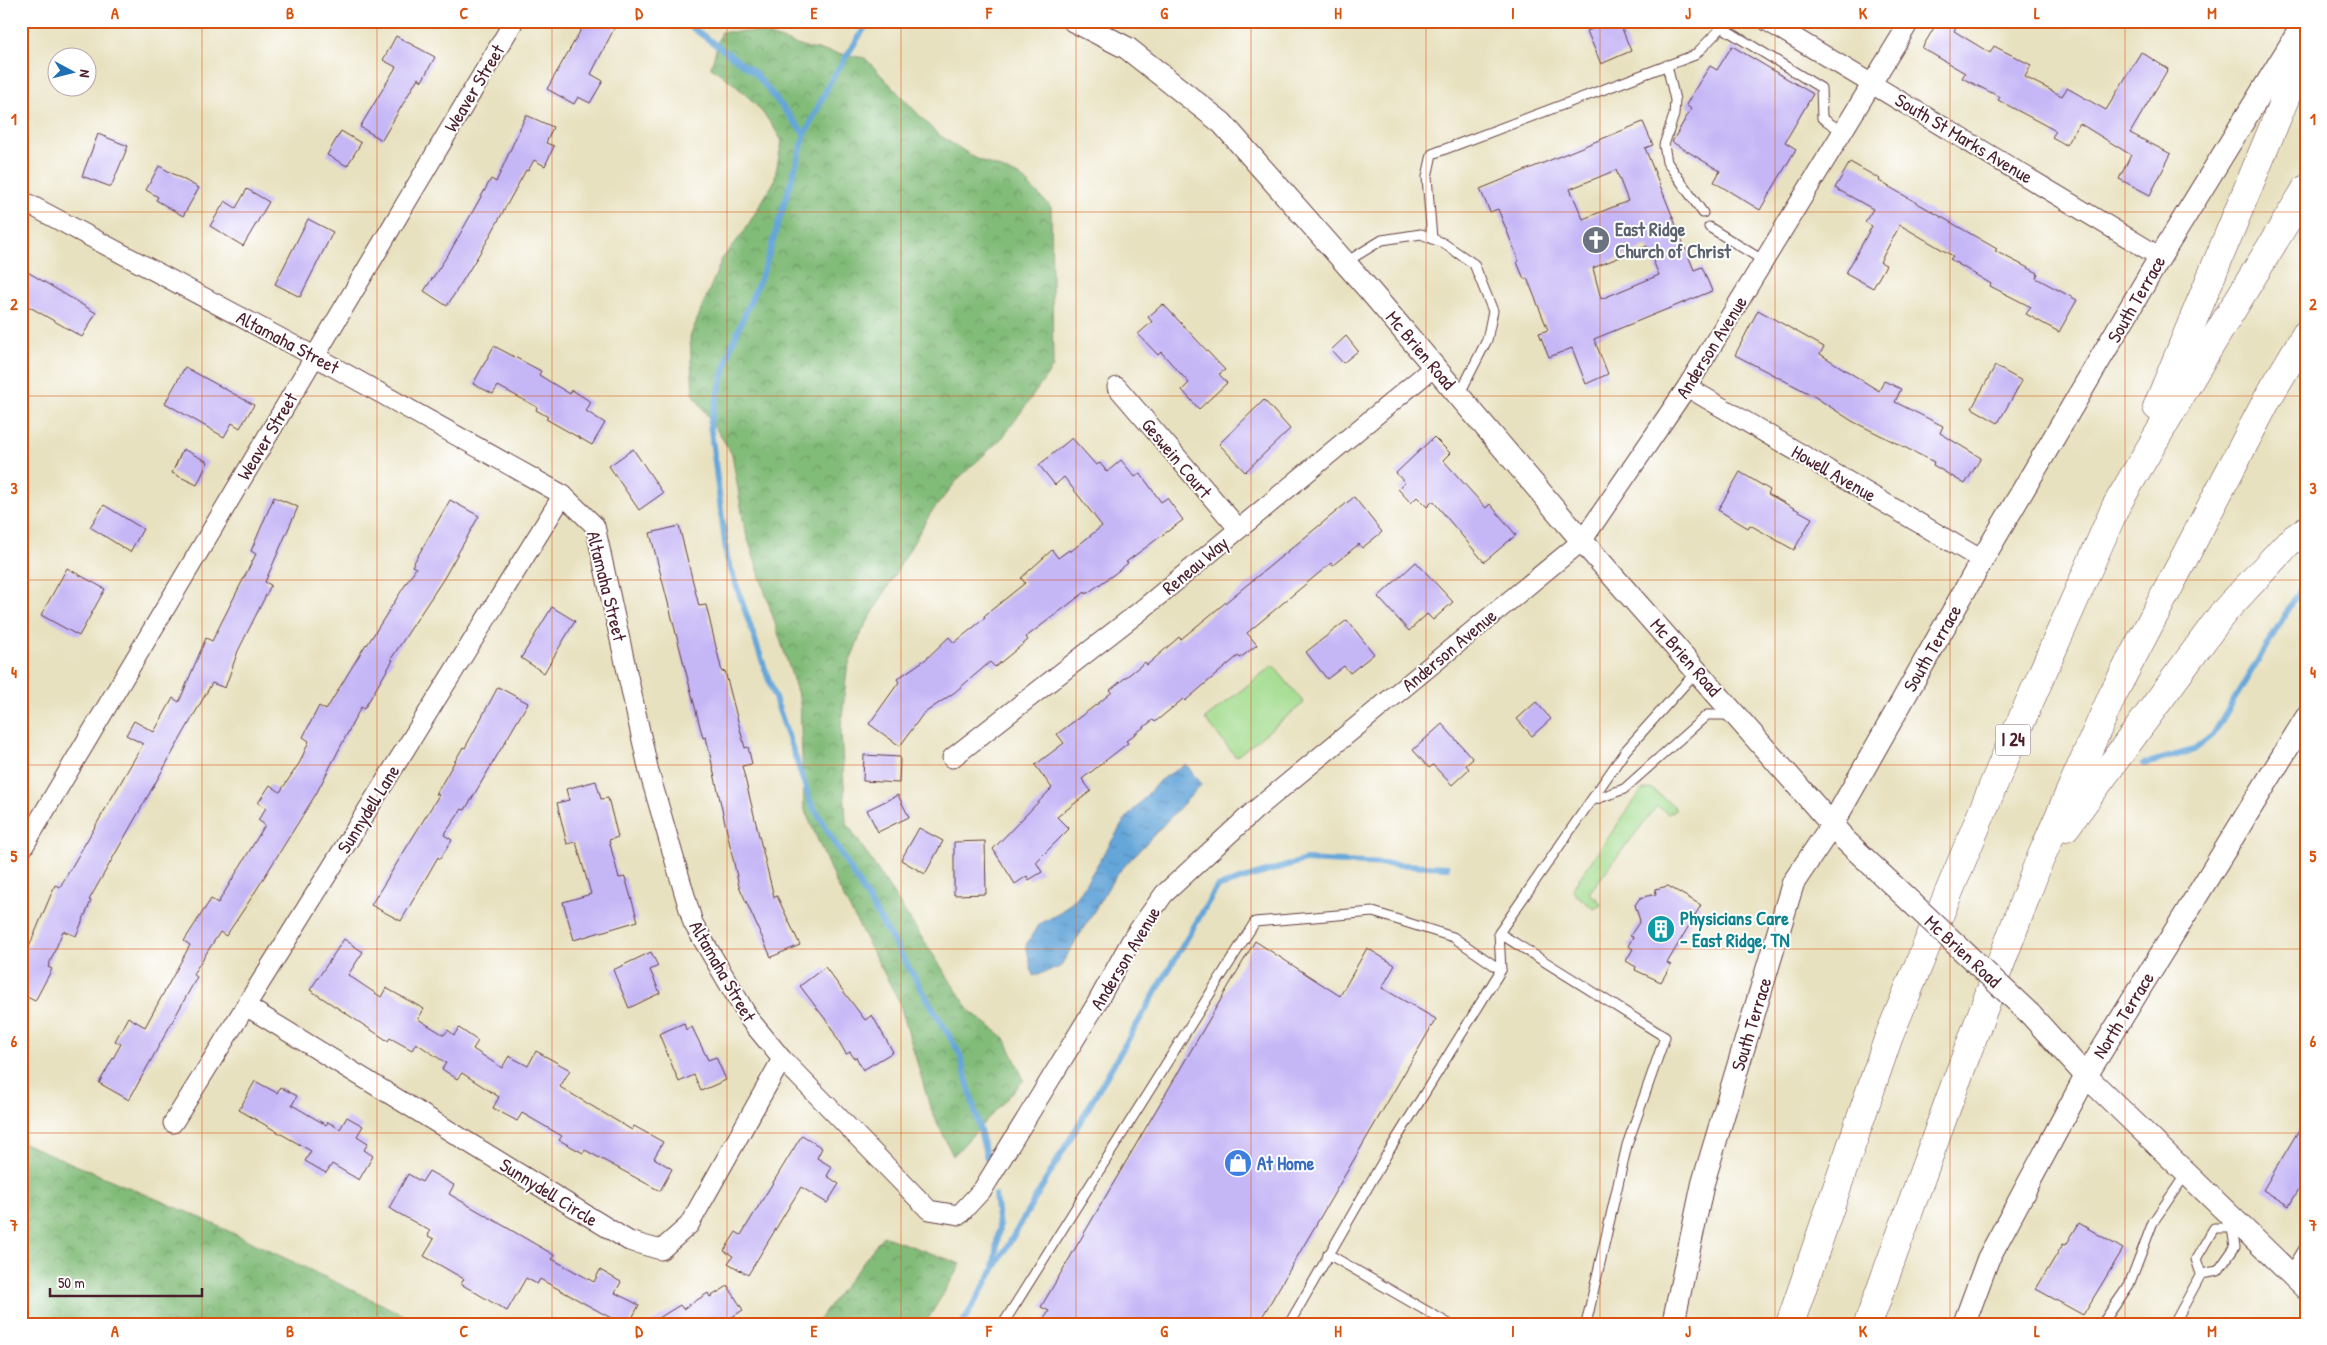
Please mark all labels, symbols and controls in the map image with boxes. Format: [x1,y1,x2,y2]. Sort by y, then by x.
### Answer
text: A [111,2,119,24]
text: B [286,2,294,24]
text: C [460,2,469,24]
text: D [635,2,643,24]
text: E [810,2,818,24]
text: F [985,2,993,24]
text: G [1160,2,1168,24]
text: H [1334,2,1342,24]
text: I [1511,2,1515,24]
text: J [1685,2,1691,24]
text: K [1859,2,1868,24]
text: L [2034,2,2040,24]
text: M [2207,2,2217,24]
street label: Weaver Street [438,39,511,137]
north arrow [48,48,98,98]
text: N [75,69,95,79]
street label: South St Marks Avenue [1890,87,2038,190]
text: 1 [11,108,17,130]
text: 1 [2310,108,2316,130]
place label: East Ridge Church of Christ [1615,216,1732,264]
church icon: East Ridge Church of Christ [1581,225,1611,255]
street label: South Terrace [2101,250,2172,347]
street label: Anderson Avenue [1669,290,1753,403]
text: 2 [10,293,18,315]
text: 2 [2309,293,2317,315]
street label: Altamaha Street [232,304,344,380]
street label: Mc Brien Road [1380,305,1462,396]
street label: Weaver Street [231,387,304,485]
street label: Geswein Court [1136,412,1218,504]
street label: Howell Avenue [1787,438,1881,508]
text: 3 [10,477,18,499]
text: 3 [2309,477,2317,499]
street label: Altamaha Street [581,528,633,644]
street label: Reneau Way [1156,530,1234,600]
street label: South Terrace [1897,599,1968,696]
street label: Anderson Avenue [1396,602,1502,697]
street label: Mc Brien Road [1645,612,1728,702]
text: 4 [11,661,17,683]
text: 4 [2310,661,2316,683]
road number: I 24 [1996,724,2030,756]
street label: Sunnydell Lane [331,759,406,858]
text: 5 [11,845,18,867]
text: 5 [2310,845,2317,867]
street label: Anderson Avenue [1084,901,1166,1015]
place label: Physicians Care - East Ridge, TN [1680,905,1790,954]
street label: Mc Brien Road [1919,909,2007,994]
building icon: Physicians Care - East Ridge, TN [1646,914,1676,944]
street label: Altamaha Street [684,916,763,1027]
street label: North Terrace [2086,966,2160,1063]
street label: South Terrace [1724,974,1778,1074]
text: 6 [11,1030,18,1052]
text: 6 [2310,1030,2317,1052]
shop icon: At Home [1223,1148,1253,1178]
place label: At Home [1257,1150,1315,1176]
street label: Sunnydell Circle [495,1152,603,1233]
text: 7 [9,1214,18,1236]
text: 7 [2308,1214,2317,1236]
scale bar [50,1265,202,1297]
text: 50 m [58,1272,85,1293]
text: A [111,1320,119,1342]
text: B [286,1320,294,1342]
text: C [460,1320,469,1342]
text: D [635,1320,643,1342]
text: E [810,1320,818,1342]
text: F [985,1320,993,1342]
text: G [1160,1320,1168,1342]
text: H [1334,1320,1342,1342]
text: I [1511,1320,1515,1342]
text: J [1685,1320,1691,1342]
text: K [1859,1320,1868,1342]
text: L [2034,1320,2040,1342]
text: M [2207,1320,2217,1342]

